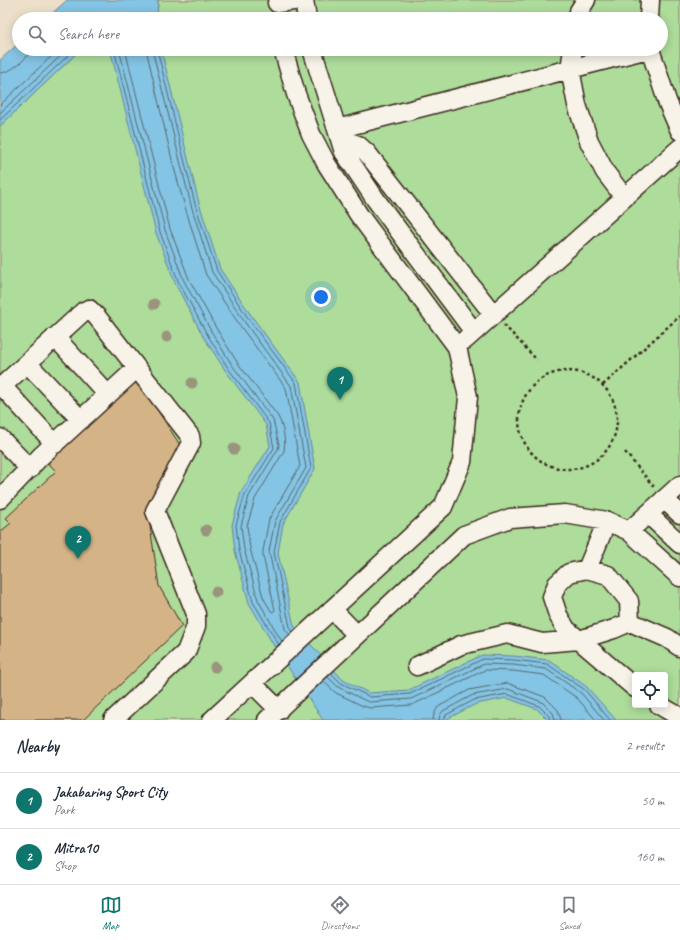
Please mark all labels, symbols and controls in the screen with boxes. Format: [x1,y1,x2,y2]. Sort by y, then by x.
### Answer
search box [12,12,668,56]
icon: search [26,23,48,45]
text: Search here [58,25,119,44]
your location [311,287,331,307]
pin: 1 [327,367,353,400]
pin: 2 [65,526,91,559]
map controls [632,672,668,708]
button: locate [632,672,668,708]
text: Nearby [16,736,59,757]
text: 2 results [626,738,664,754]
text: Jakabaring Sport City [54,783,167,802]
text: 1 [26,793,32,809]
text: 50 m [642,793,664,809]
text: Park [54,802,75,818]
text: Mitra10 [54,839,98,858]
text: 2 [26,849,32,865]
text: 160 m [636,849,664,865]
text: Shop [54,858,76,874]
tab: Map [100,894,122,932]
tab: Directions [321,894,359,932]
tab: Saved [558,894,580,932]

